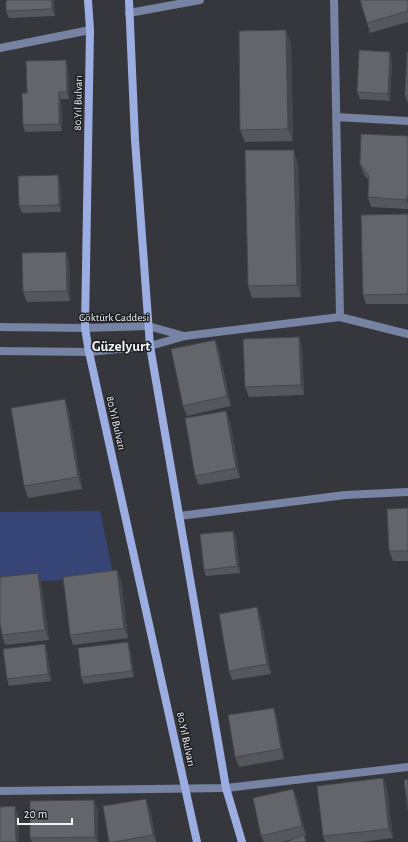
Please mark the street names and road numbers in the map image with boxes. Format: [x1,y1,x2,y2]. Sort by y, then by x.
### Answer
street label: 80.Yıl Bulvarı [72,75,84,131]
street label: Göktürk Caddesi [79,312,149,323]
street label: 80.Yıl Bulvarı [104,395,128,451]
street label: 80.Yıl Bulvarı [175,711,197,767]

